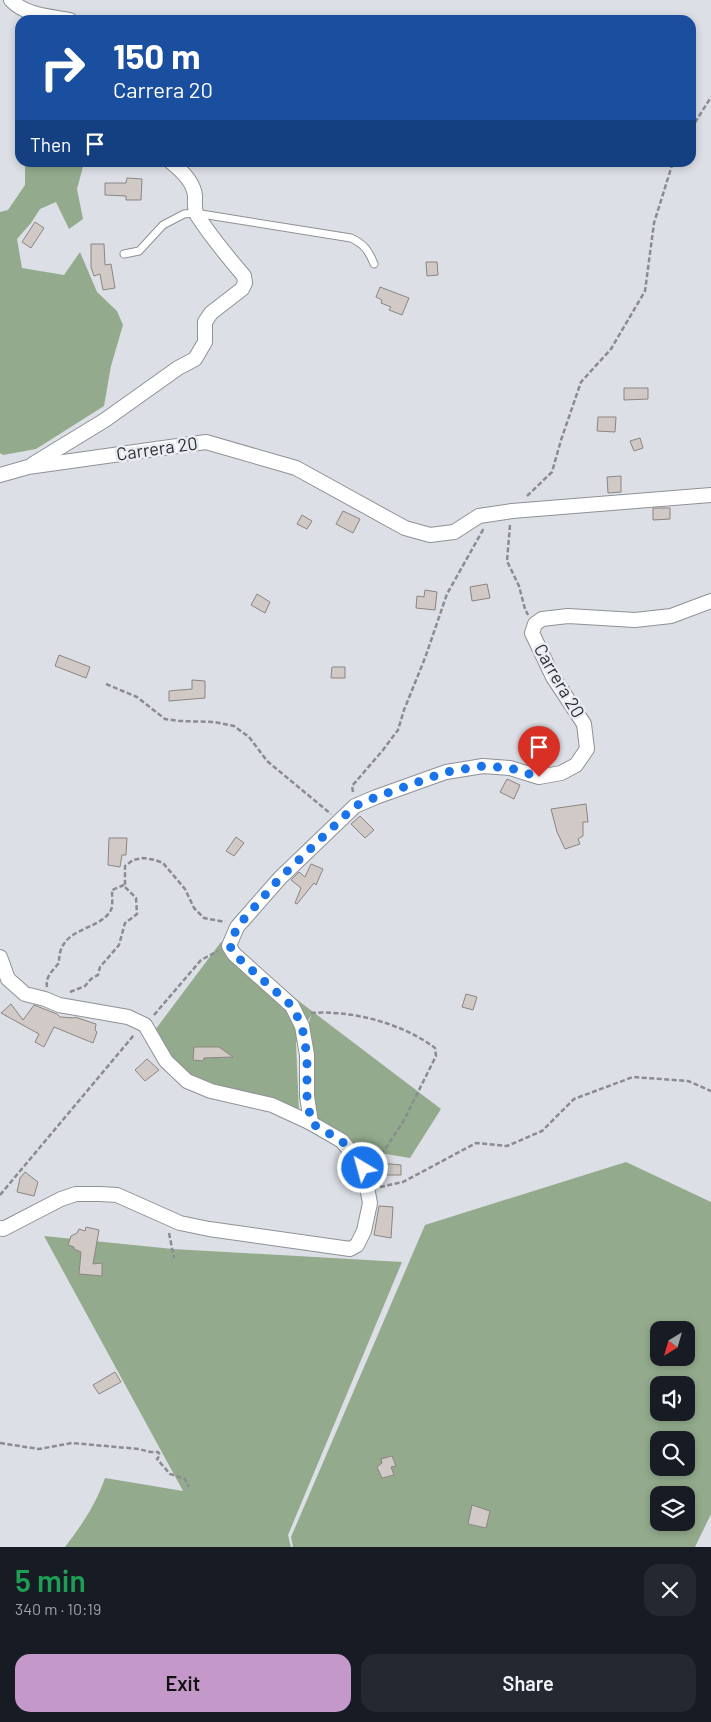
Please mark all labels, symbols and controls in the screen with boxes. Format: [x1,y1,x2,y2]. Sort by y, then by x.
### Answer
text: 150 m [113,34,200,76]
icon: right [30,35,95,100]
text: Carrera 20 [113,76,213,102]
icon: arrive [81,130,109,158]
text: Then [30,133,71,156]
street label: Carrera 20 [115,431,199,465]
street label: Carrera 20 [530,640,590,721]
pin [518,726,560,777]
icon: arrive [525,733,553,761]
position arrow [336,1141,388,1193]
north arrow [650,1321,695,1366]
map controls [650,1321,695,1531]
button: sound [650,1376,695,1421]
button: search [650,1431,695,1476]
button: layers [650,1486,695,1531]
text: 5 min [15,1562,86,1598]
button: close [644,1564,696,1616]
text: 340 m · 10:19 [15,1599,101,1618]
button: Exit [15,1654,351,1712]
button: Share [361,1654,696,1712]

